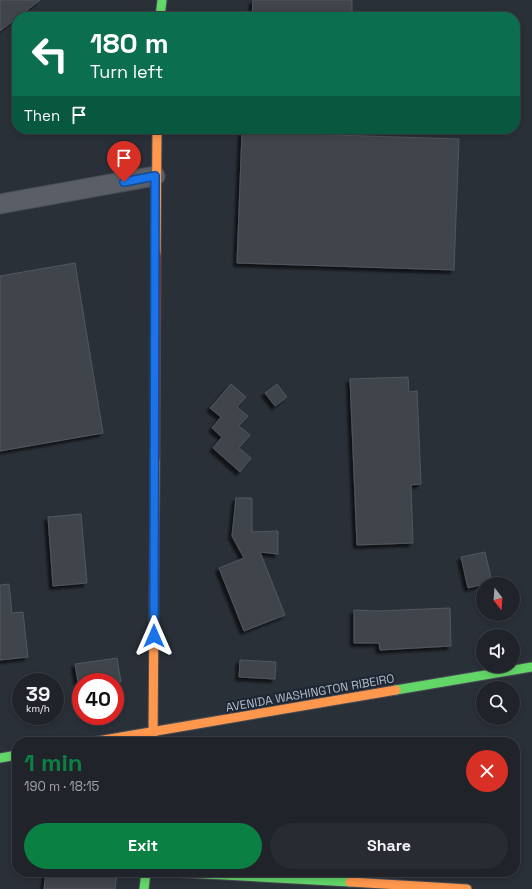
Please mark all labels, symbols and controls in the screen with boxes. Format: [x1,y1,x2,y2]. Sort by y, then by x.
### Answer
text: 180 m [90,25,169,61]
icon: left [24,28,76,80]
text: Turn left [90,60,163,83]
icon: arrive [68,104,90,126]
text: Then [24,106,60,125]
pin [107,141,141,182]
icon: arrive [113,147,135,169]
north arrow [476,577,520,621]
map controls [476,577,520,725]
position arrow [133,615,175,657]
button: sound [476,629,520,673]
street label: AVENIDA WASHINGTON RIBEIRO [224,670,396,716]
speed limit sign: 40 [72,673,124,725]
text: 39 [26,681,50,707]
button: search [476,681,520,725]
text: km/h [26,702,50,715]
text: 1 min [24,747,83,778]
button: close [466,750,508,792]
text: 190 m · 18:15 [24,778,99,795]
button: Exit [24,823,262,869]
button: Share [270,823,508,869]

